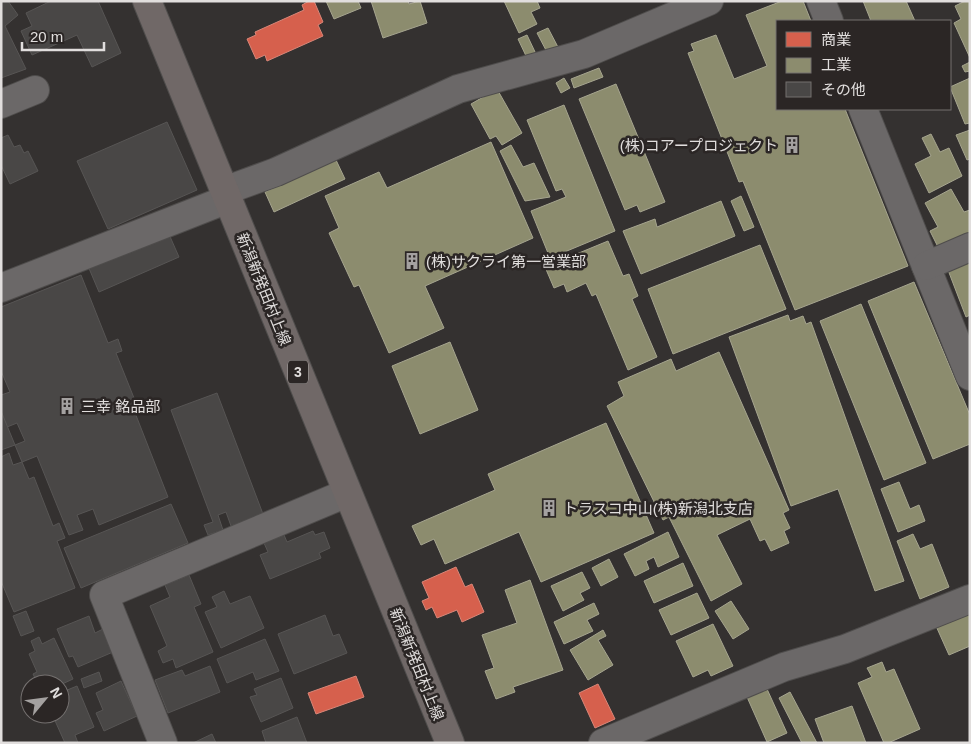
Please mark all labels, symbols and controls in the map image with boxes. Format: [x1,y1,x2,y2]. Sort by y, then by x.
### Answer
scale bar [22,20,105,52]
legend [776,20,951,110]
text: 20 m [30,28,63,45]
text: 商業 [821,31,851,48]
text: 工業 [821,56,851,73]
text: その他 [821,81,866,98]
building icon: (株)コアープロジェクト [782,135,802,155]
place label: (株)コアープロジェクト [620,137,778,154]
street label: 新潟新発田村上線 [234,230,294,348]
building icon: (株)サクライ第一営業部 [402,251,422,271]
place label: (株)サクライ第一営業部 [426,253,586,270]
road number: 3 [288,361,308,384]
building icon: 三幸 銘品部 [57,396,77,416]
place label: 三幸 銘品部 [81,398,160,415]
building icon: トラスコ中山(株)新潟北支店 [539,498,559,518]
place label: トラスコ中山(株)新潟北支店 [563,500,753,517]
street label: 新潟新発田村上線 [387,605,447,723]
north arrow [20,674,70,724]
text: N [47,684,66,701]

